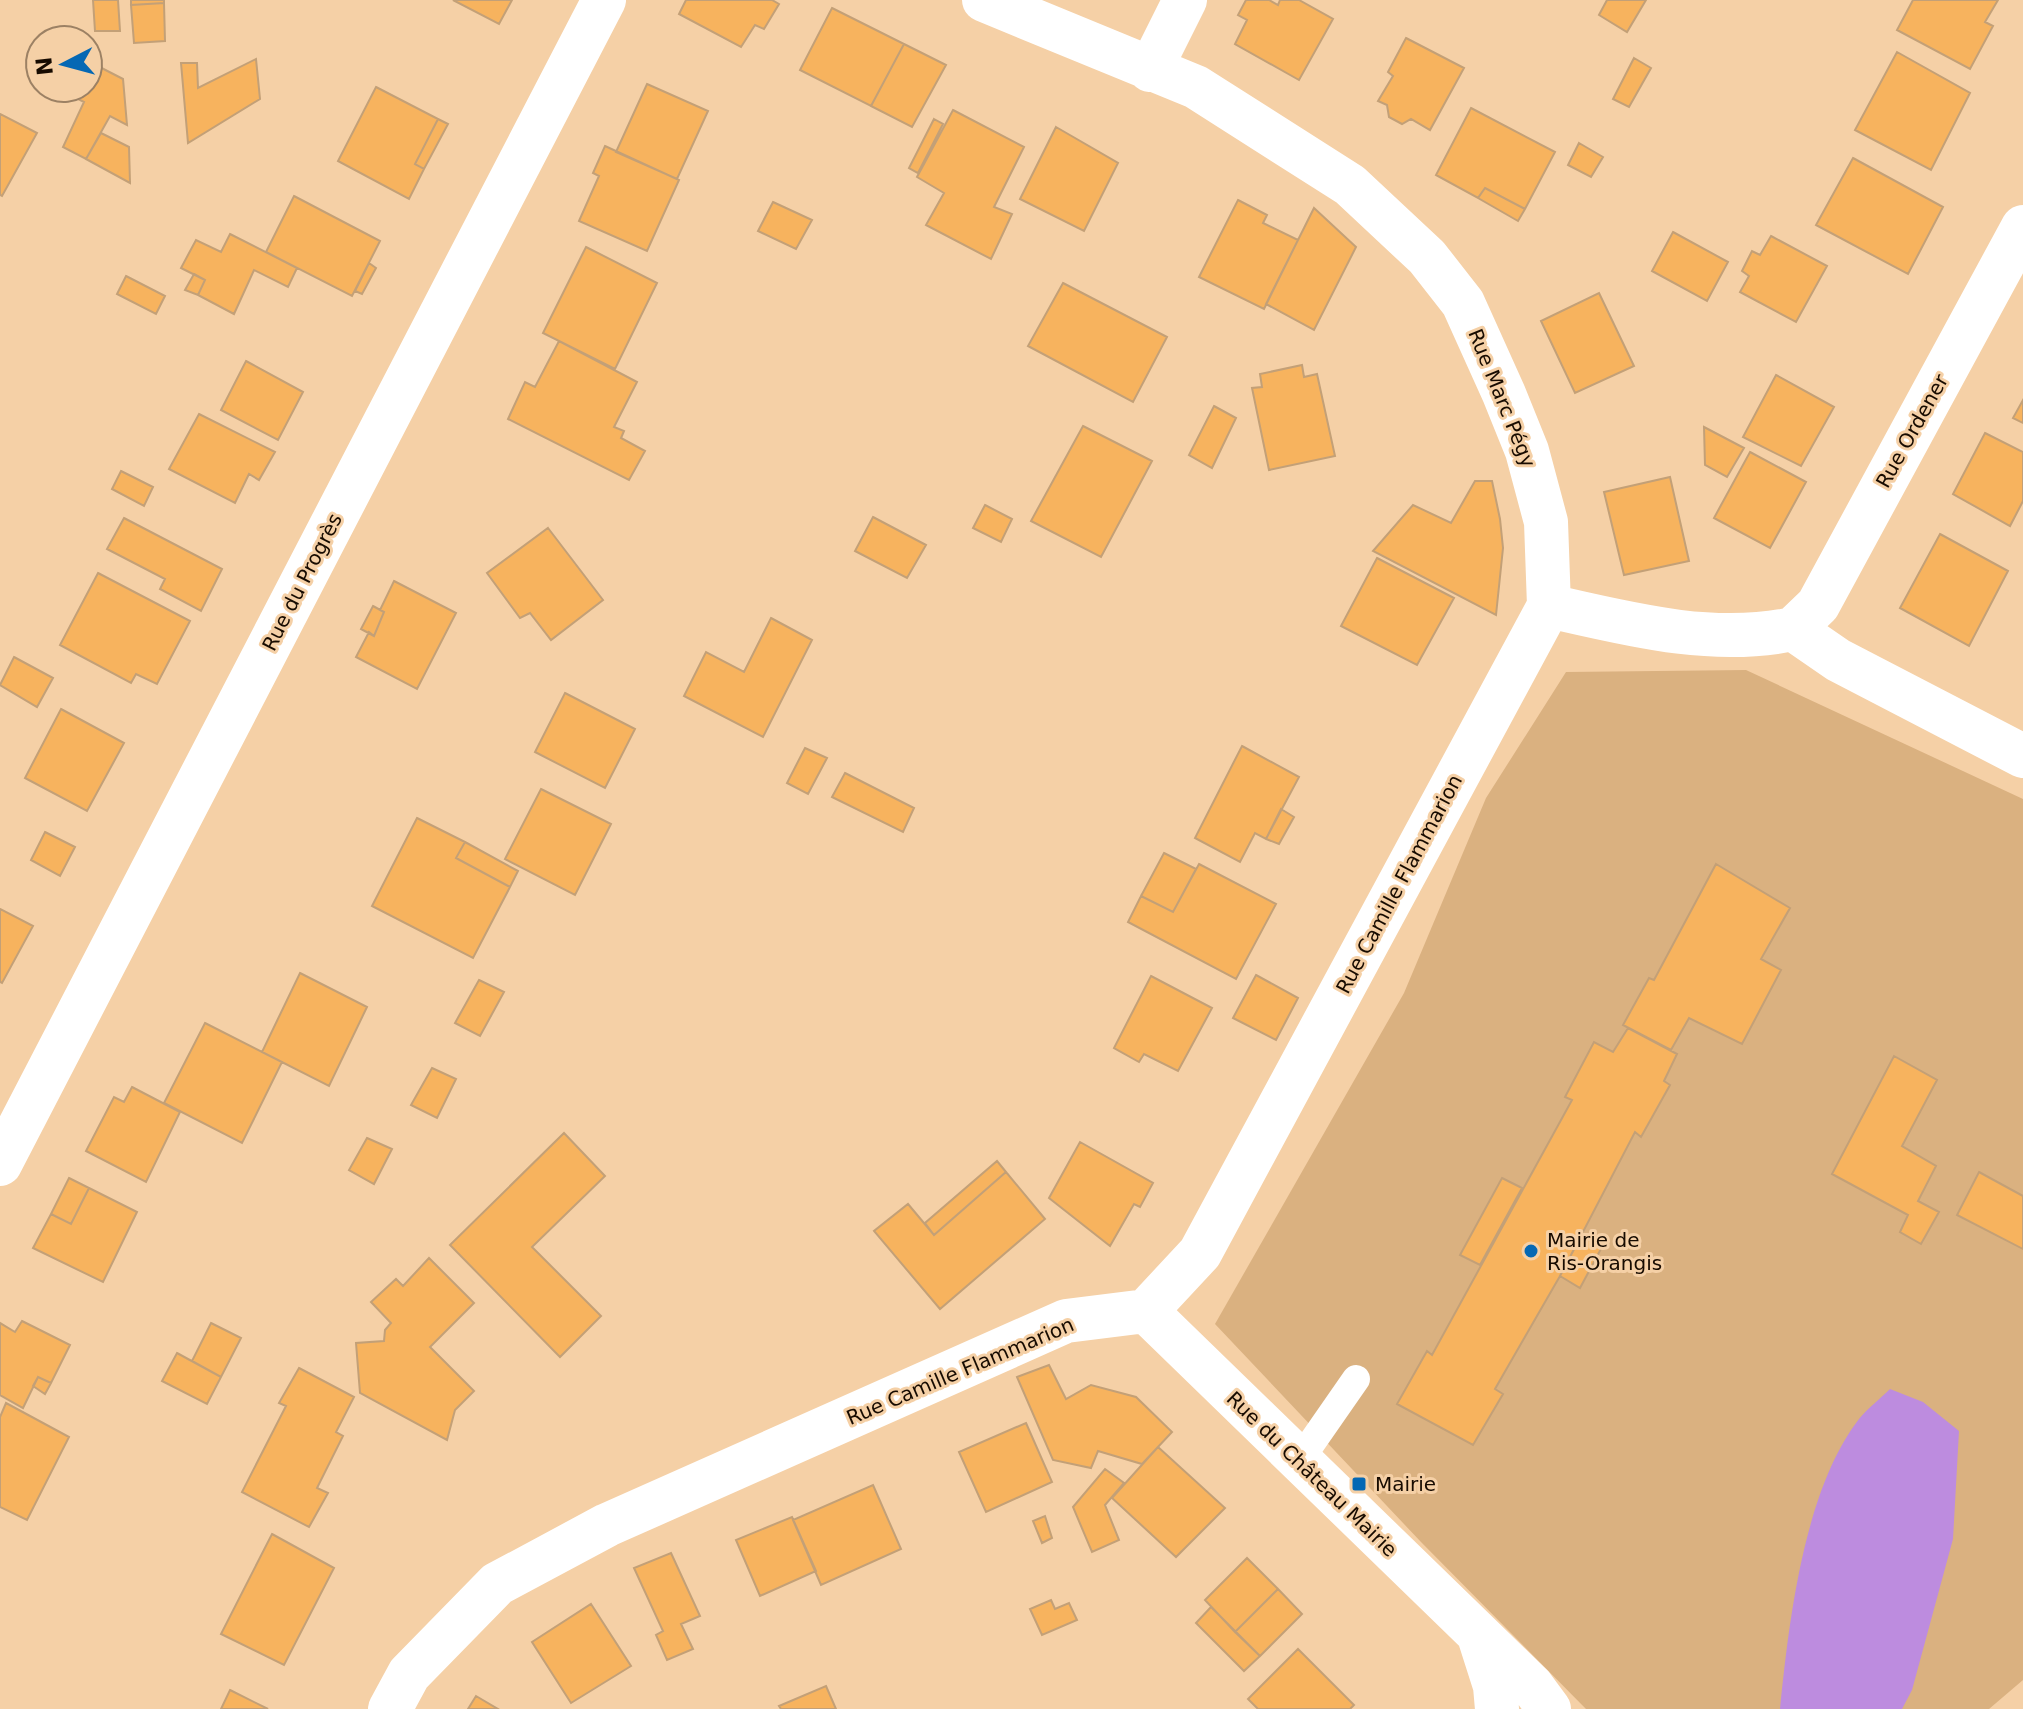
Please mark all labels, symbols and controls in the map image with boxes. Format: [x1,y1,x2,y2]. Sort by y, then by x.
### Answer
north arrow [24,24,104,104]
text: N [31,56,58,77]
street label: Rue Marc Pégy [1463,325,1541,471]
street label: Rue Ordener [1871,369,1953,492]
street label: Rue du Progrès [257,509,347,655]
street label: Rue Camille Flammarion [1331,770,1467,998]
place label: Mairie de Ris-Orangis [1547,1228,1662,1275]
marker: Mairie de Ris-Orangis [1522,1242,1540,1260]
street label: Rue Camille Flammarion [843,1312,1077,1430]
street label: Rue du Château Mairie [1222,1386,1402,1562]
place label: Mairie [1375,1472,1436,1496]
marker: Mairie [1350,1475,1368,1493]

